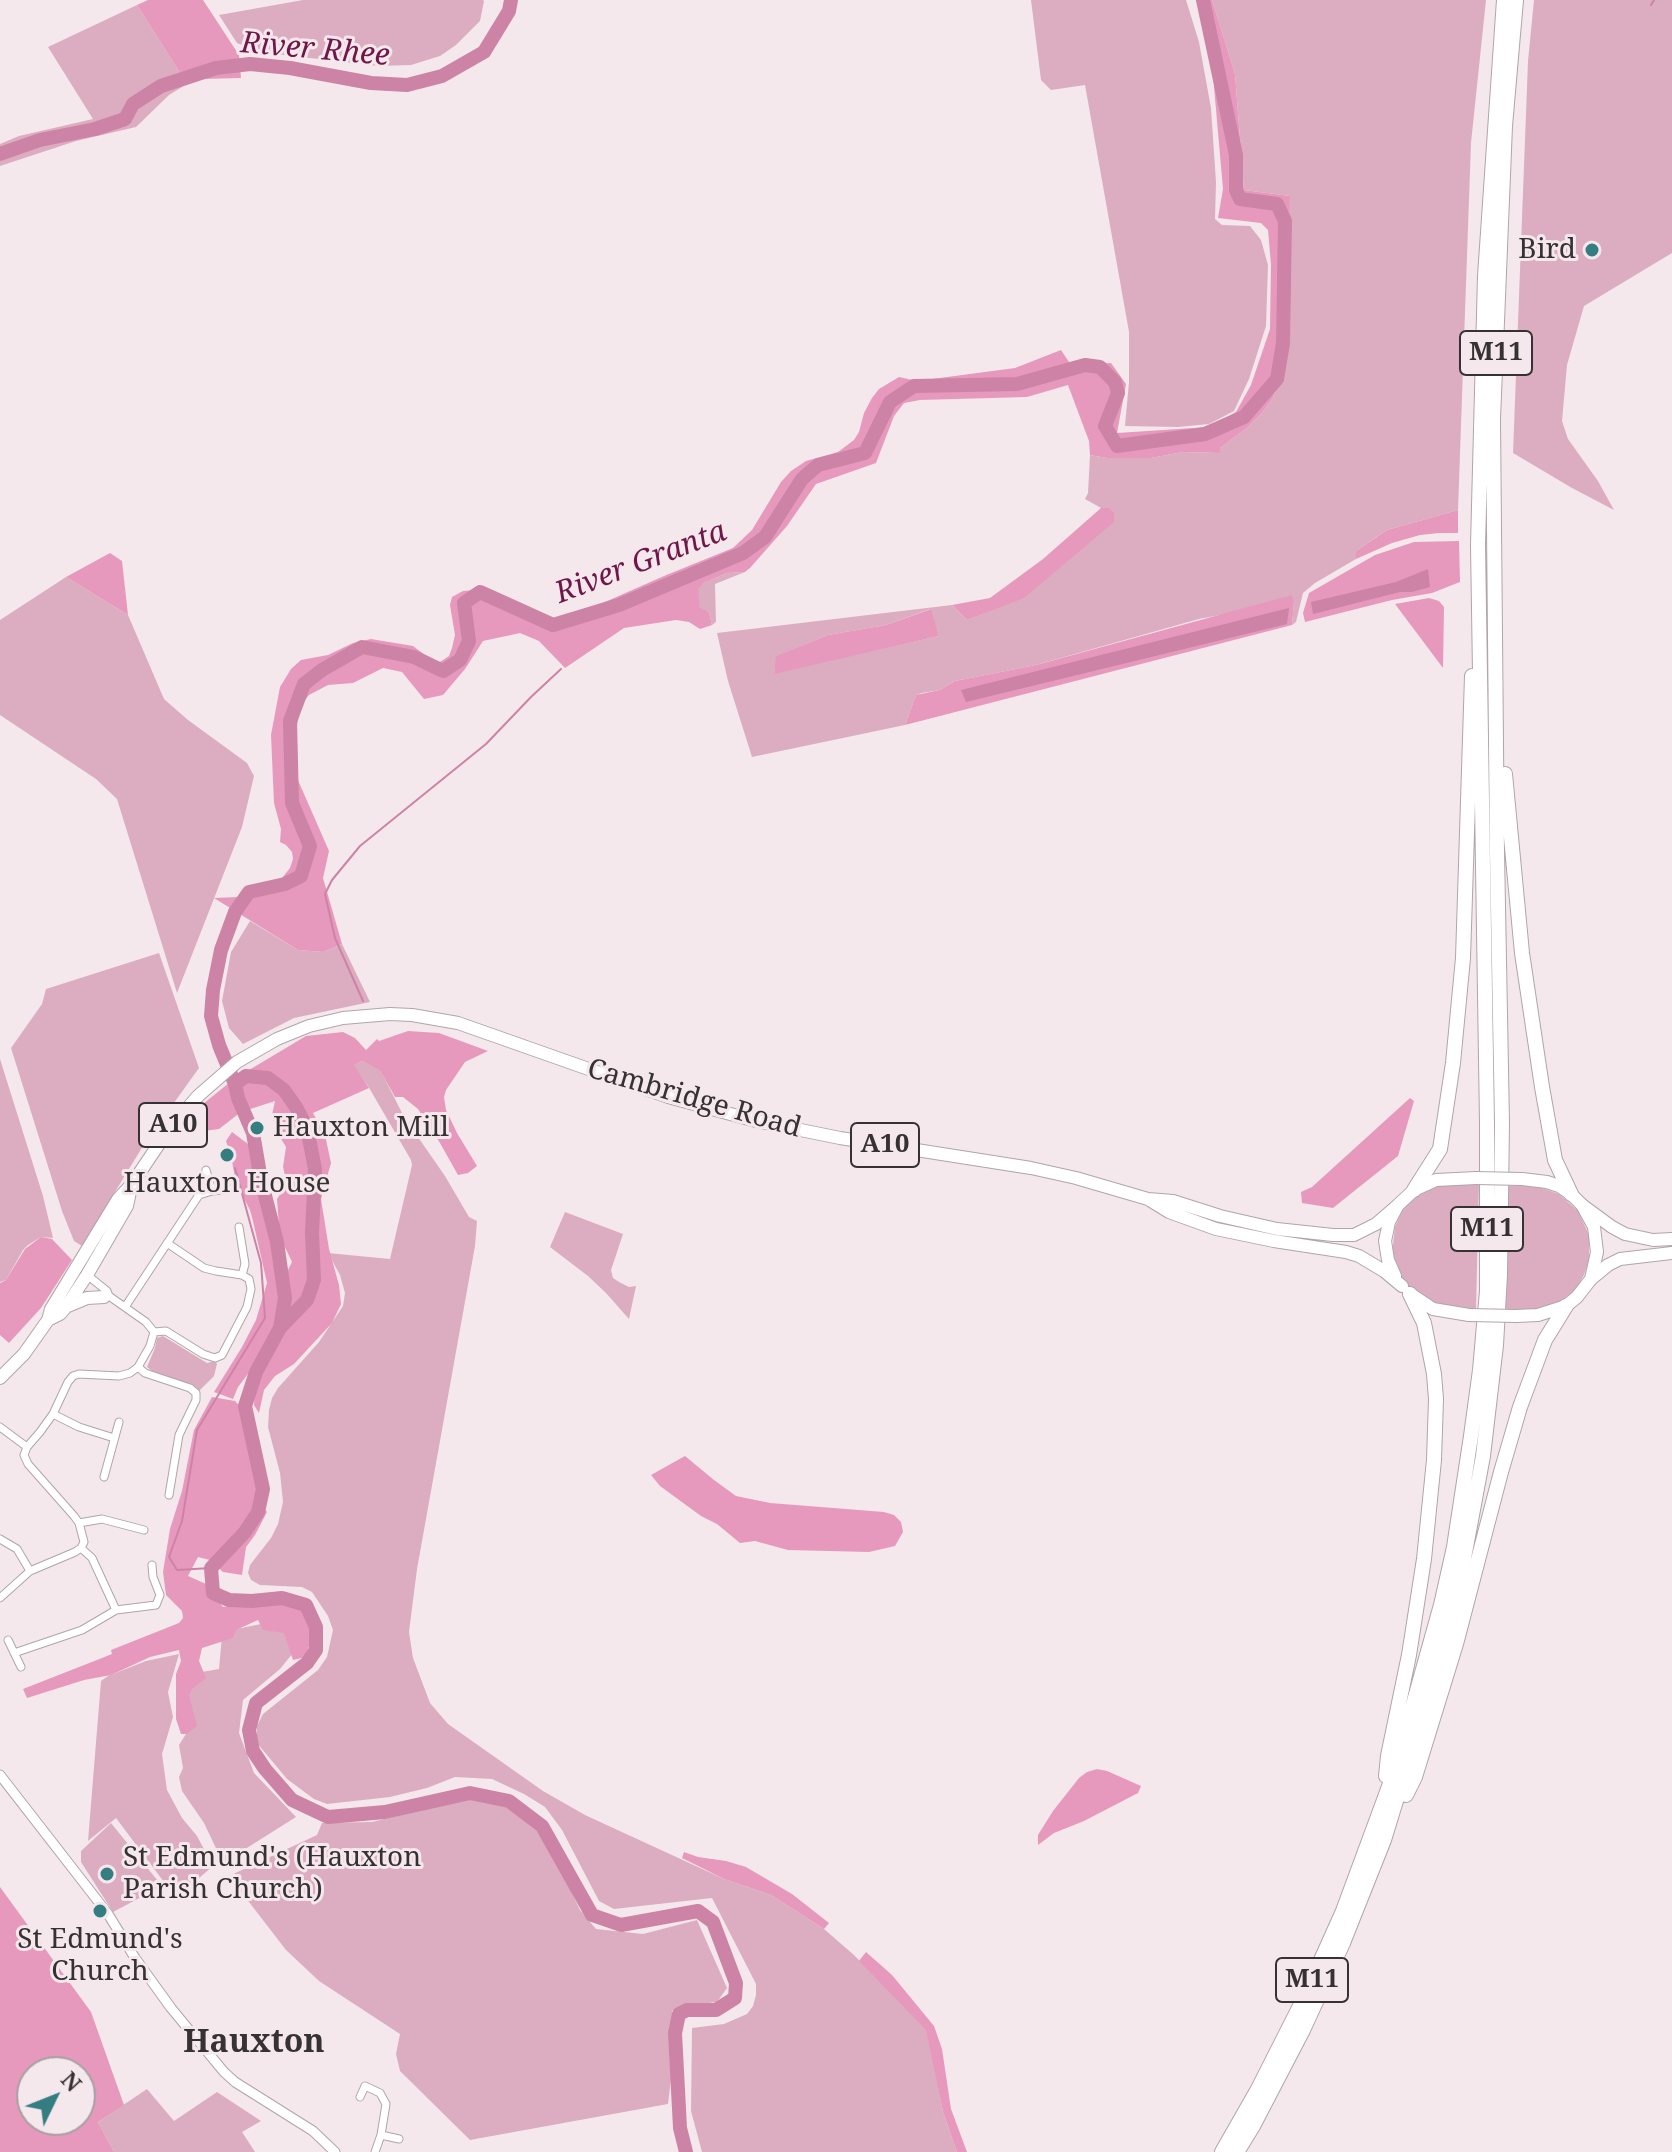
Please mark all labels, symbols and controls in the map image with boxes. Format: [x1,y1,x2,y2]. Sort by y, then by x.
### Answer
water label: River Rhee [239,26,391,74]
place label: Bird [1518,233,1576,267]
marker: Bird [1583,241,1601,259]
road number: M11 [1460,331,1532,375]
water label: River Granta [550,514,732,612]
street label: Cambridge Road [583,1052,805,1146]
road number: A10 [139,1103,207,1147]
place label: Hauxton Mill [273,1111,449,1145]
marker: Hauxton Mill [248,1119,266,1137]
road number: A10 [851,1123,919,1167]
marker: Hauxton House [218,1146,236,1164]
place label: Hauxton House [123,1167,331,1201]
road number: M11 [1451,1207,1523,1251]
place label: St Edmund's (Hauxton Parish Church) [123,1841,421,1907]
marker: St Edmund's (Hauxton Parish Church) [98,1865,116,1883]
marker: St Edmund's Church [91,1902,109,1920]
place label: St Edmund's Church [17,1923,183,1989]
road number: M11 [1276,1958,1348,2002]
district label: Hauxton [183,2024,325,2062]
north arrow [16,2056,96,2136]
text: N [55,2064,89,2098]

